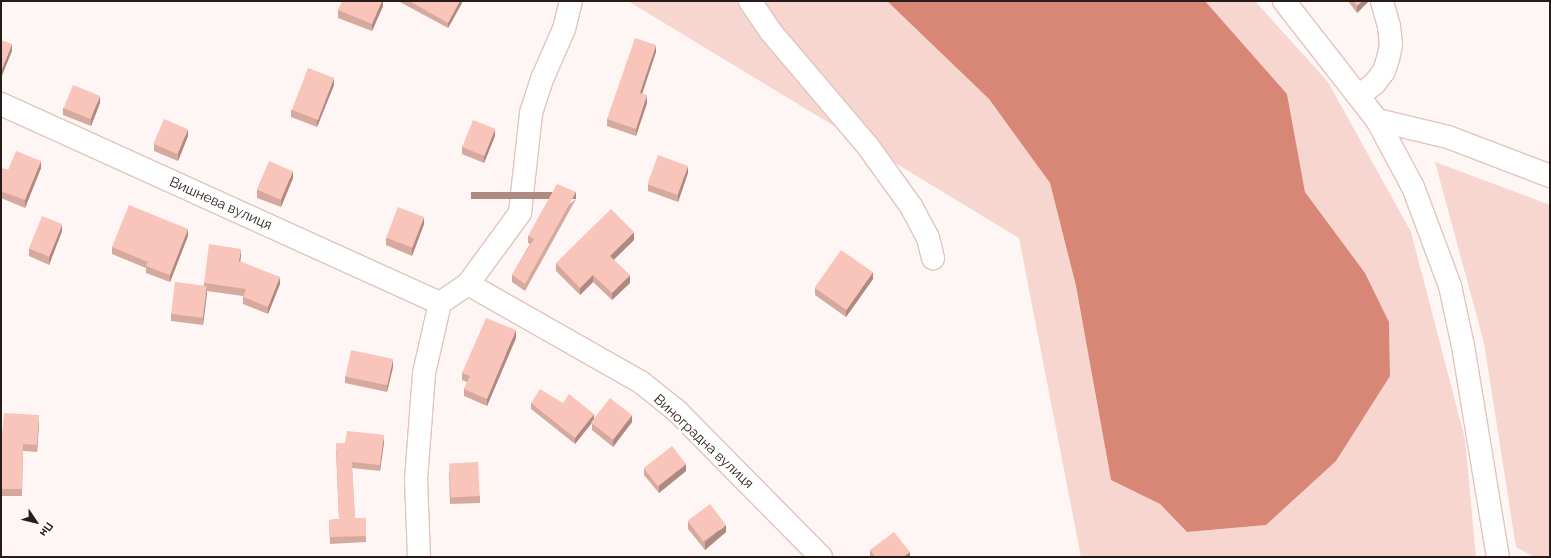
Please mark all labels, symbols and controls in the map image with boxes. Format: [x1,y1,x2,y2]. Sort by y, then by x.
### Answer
street label: Вишнева вулиця [167,173,275,233]
street label: Виноградна вулиця [651,390,757,492]
north arrow [16,502,56,542]
text: Пн [37,519,56,539]

